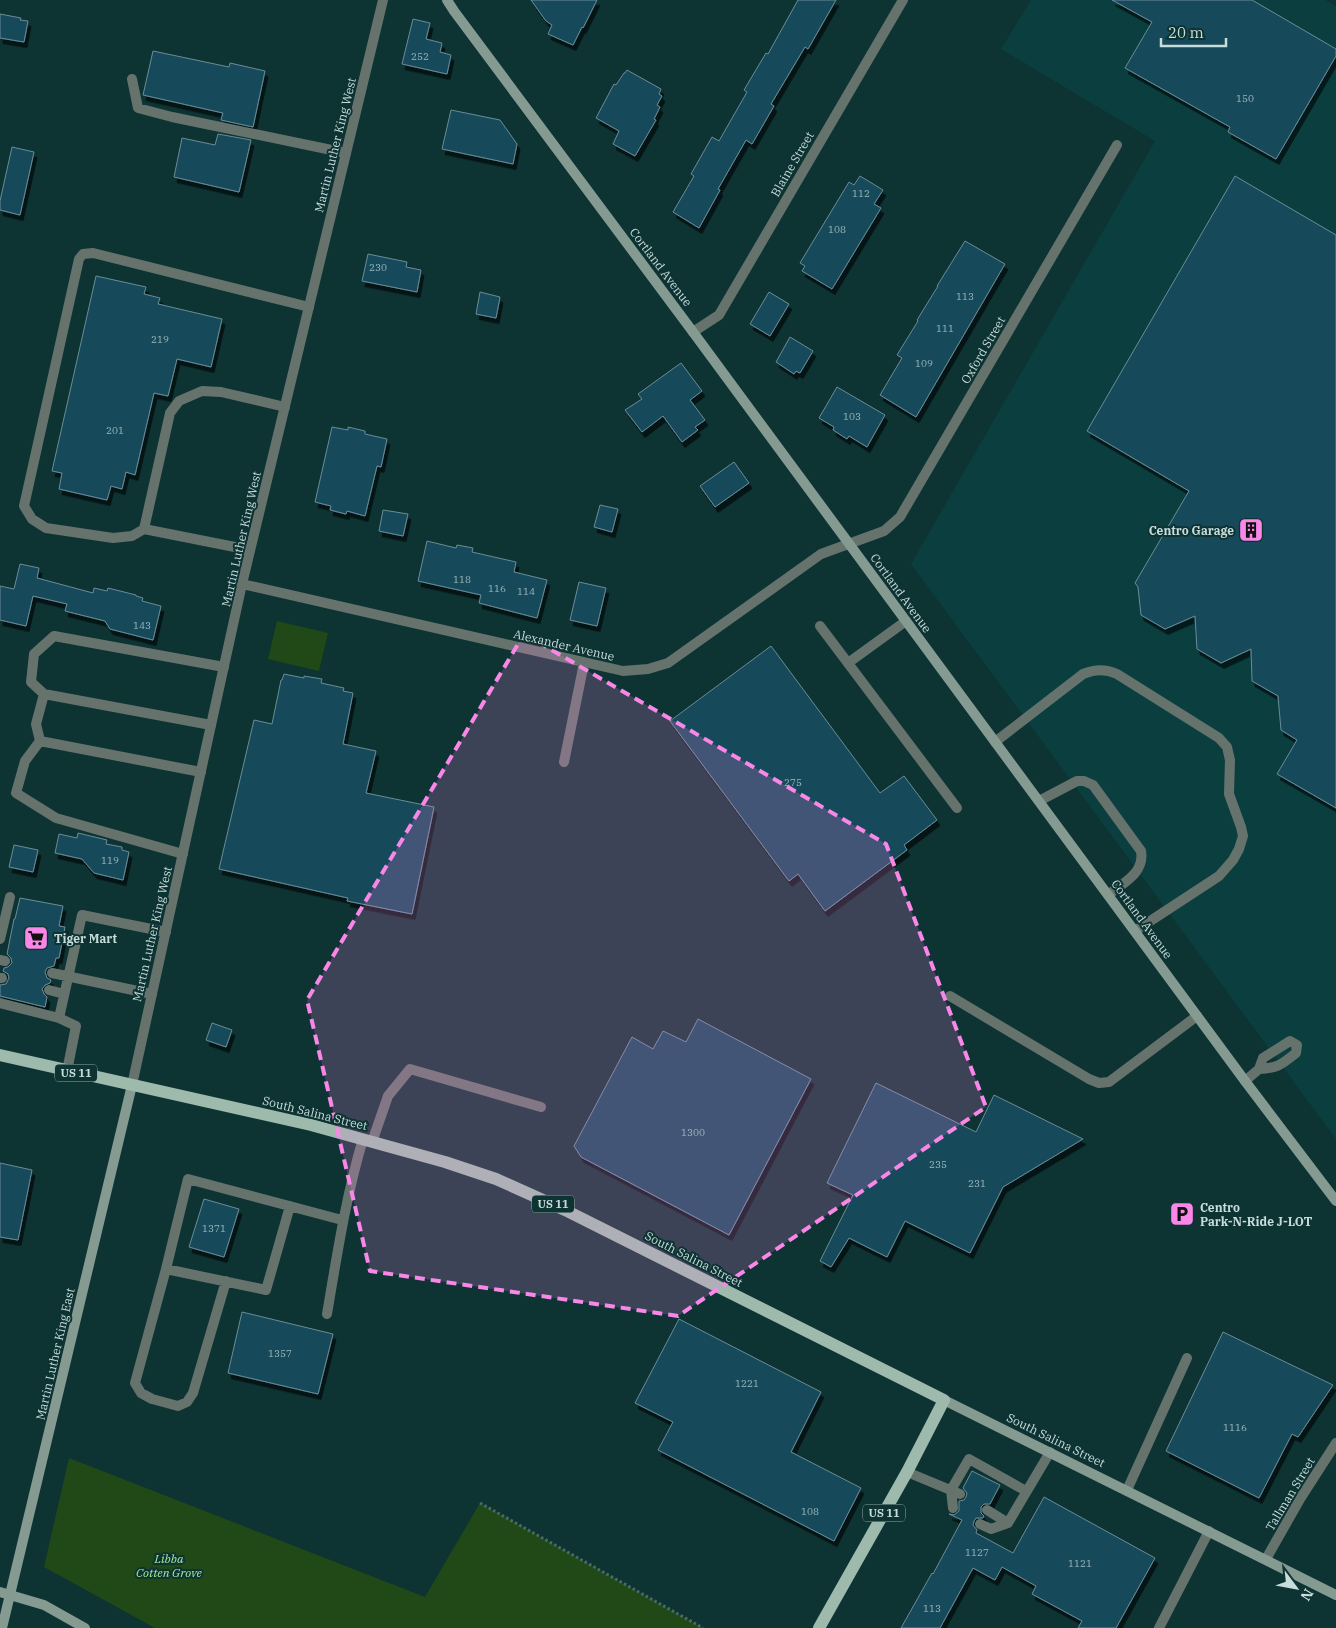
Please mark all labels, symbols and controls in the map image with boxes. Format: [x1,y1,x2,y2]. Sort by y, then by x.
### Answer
scale bar [1161,15,1226,47]
text: 20 m [1168,23,1204,42]
house number: 252 [411,50,429,63]
street label: Martin Luther King West [311,76,359,214]
house number: 150 [1236,92,1254,105]
street label: Blaine Street [767,129,817,199]
house number: 112 [852,187,870,200]
house number: 108 [828,223,846,236]
street label: Cortland Avenue [627,225,695,309]
house number: 230 [369,261,387,274]
house number: 113 [956,290,974,303]
street label: Oxford Street [958,314,1008,386]
house number: 111 [936,322,954,335]
house number: 219 [151,333,169,346]
house number: 109 [915,357,933,370]
house number: 103 [843,410,861,423]
house number: 201 [106,424,124,437]
street label: Martin Luther King West [218,470,264,608]
building icon: Centro Garage [1238,517,1264,543]
place label: Centro Garage [1149,523,1234,538]
street label: Cortland Avenue [867,550,935,636]
house number: 118 [453,573,471,586]
house number: 116 [488,582,506,595]
house number: 114 [517,585,535,598]
house number: 143 [133,619,151,632]
street label: Alexander Avenue [512,626,616,664]
house number: 275 [784,776,802,789]
house number: 119 [101,854,119,867]
street label: Martin Luther King West [129,865,175,1003]
street label: Cortland Avenue [1108,876,1176,962]
supermarket icon: Tiger Mart [23,925,49,951]
place label: Tiger Mart [54,931,117,946]
road number: US 11 [55,1064,97,1082]
street label: South Salina Street [261,1093,369,1133]
house number: 1300 [681,1126,705,1139]
house number: 235 [929,1158,947,1171]
house number: 231 [968,1177,986,1190]
road number: US 11 [532,1196,574,1212]
place label: Centro Park-N-Ride J-LOT [1200,1200,1313,1229]
parking icon: Centro Park-N-Ride J-LOT [1169,1201,1195,1227]
house number: 1371 [202,1222,226,1235]
street label: South Salina Street [643,1228,745,1290]
street label: Martin Luther King East [32,1286,78,1422]
house number: 1357 [268,1347,292,1360]
house number: 1221 [735,1377,759,1390]
street label: South Salina Street [1004,1410,1108,1470]
house number: 1116 [1223,1421,1247,1434]
street label: Tallman Street [1262,1454,1318,1534]
house number: 108 [801,1505,819,1518]
road number: US 11 [863,1505,905,1522]
house number: 1127 [965,1546,989,1559]
park label: Libba Cotten Grove [136,1551,203,1580]
house number: 1121 [1068,1557,1092,1570]
north arrow [1271,1563,1321,1613]
text: N [1296,1585,1318,1604]
house number: 113 [923,1602,941,1615]

